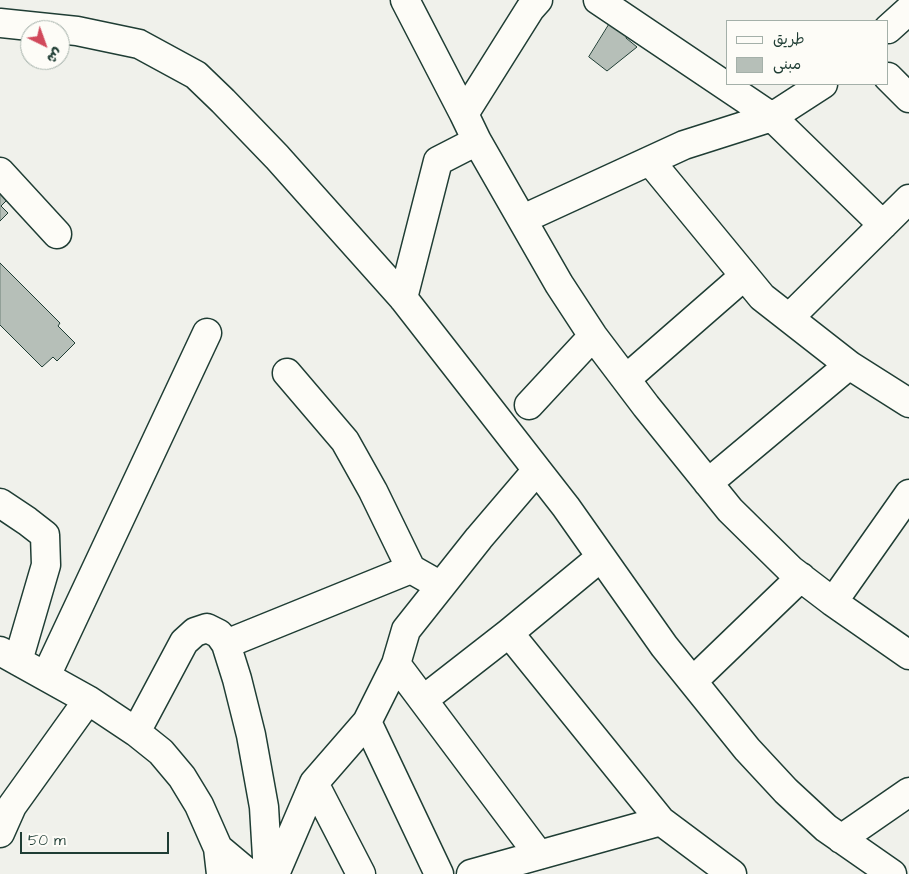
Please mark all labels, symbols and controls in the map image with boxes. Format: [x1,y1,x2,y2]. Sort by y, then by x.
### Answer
north arrow [20,20,70,70]
legend [726,20,889,85]
text: طريق [773,29,805,50]
text: ش [42,43,67,68]
text: مبنى [773,54,801,75]
scale bar [22,822,171,854]
text: 50 m [28,830,66,851]

